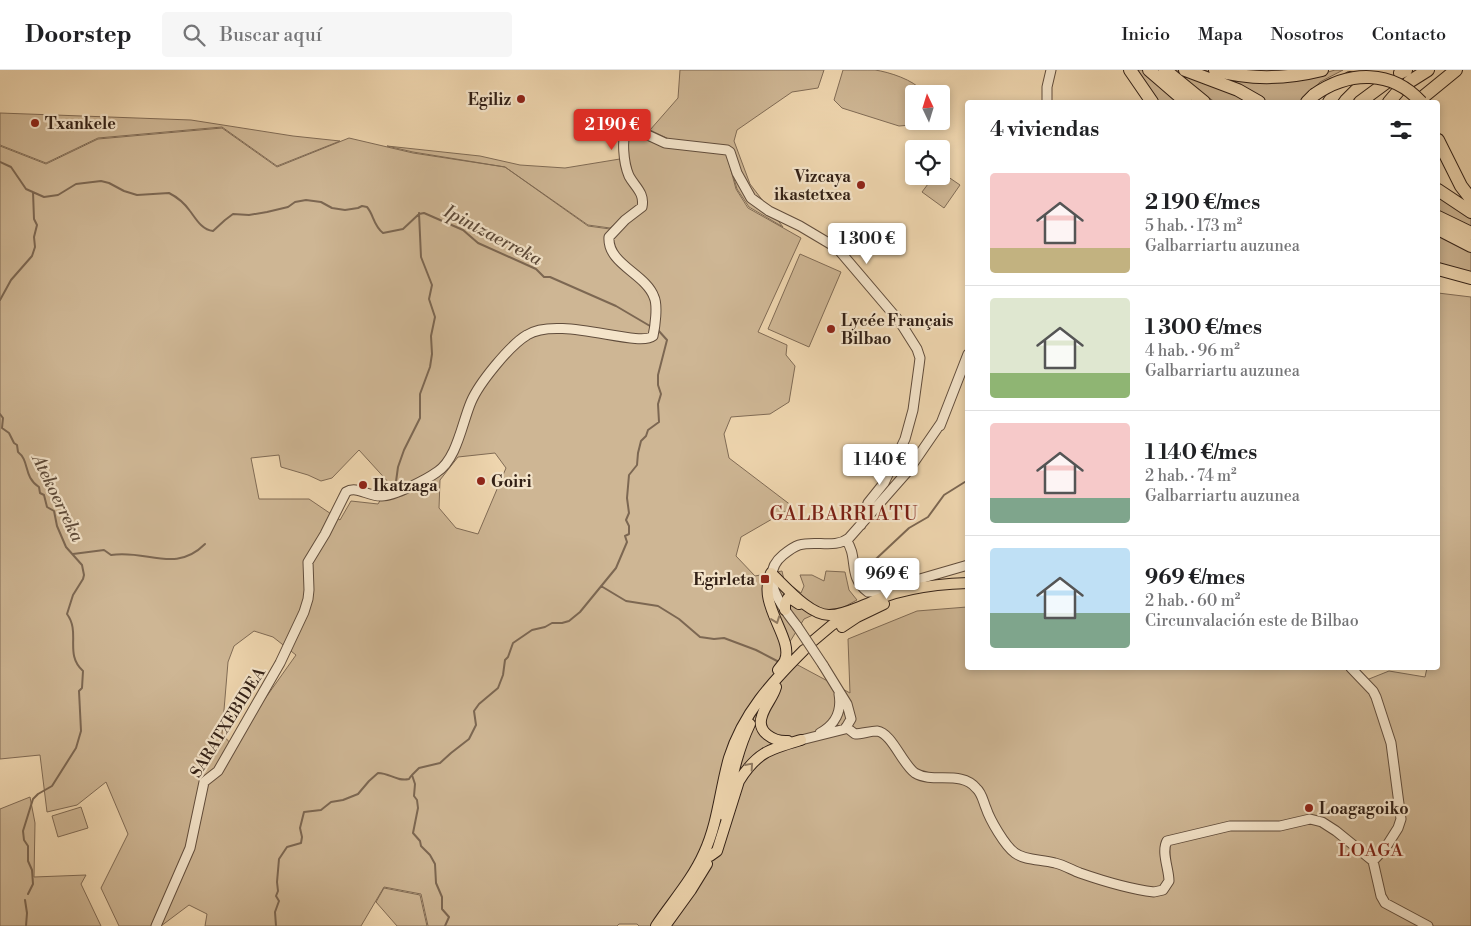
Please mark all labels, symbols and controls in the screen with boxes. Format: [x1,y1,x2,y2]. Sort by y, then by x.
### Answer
search box [162,12,512,57]
text: Doorstep [25,20,132,50]
icon: search [180,21,208,49]
text: Buscar aquí [220,23,322,47]
text: Inicio [1121,23,1170,46]
text: Mapa [1198,23,1243,46]
text: Nosotros [1271,23,1344,46]
text: Contacto [1372,23,1446,46]
north arrow [905,85,950,130]
map controls [905,85,950,185]
place label: Egiliz [468,90,511,110]
marker: Egiliz [515,93,527,105]
pin: 2 190 € [566,108,658,151]
place label: Txankele [45,114,116,134]
text: 2 190 € [585,115,639,135]
icon: filters [1387,116,1415,144]
marker: Txankele [29,117,41,129]
text: 4 viviendas [990,117,1099,143]
button: locate [905,140,950,185]
place label: Vizcaya ikastetxea [774,167,851,205]
marker: Vizcaya ikastetxea [855,179,867,191]
text: 2 190 €/mes [1145,190,1260,216]
icon: home [1030,193,1090,253]
water label: Ipintzaerreka [439,199,547,271]
text: 5 hab. · 173 m² [1145,216,1242,236]
pin: 1 300 € [821,222,913,265]
text: 1 300 € [839,229,895,249]
text: Galbarriartu auzunea [1145,236,1300,256]
place label: Lycée Français Bilbao [841,311,954,349]
text: 1 300 €/mes [1145,315,1262,341]
icon: home [1030,318,1090,378]
marker: Lycée Français Bilbao [825,323,837,335]
text: 4 hab. · 96 m² [1145,341,1240,361]
text: Galbarriartu auzunea [1145,361,1300,381]
text: 1 140 €/mes [1145,440,1257,466]
icon: home [1030,443,1090,503]
pin: 1 140 € [834,444,926,486]
water label: Atekoerreka [26,449,89,547]
text: 1 140 € [854,450,906,470]
text: 2 hab. · 74 m² [1145,466,1237,486]
place label: Goiri [491,472,532,492]
marker: Goiri [475,475,487,487]
place label: Ikatzaga [373,476,438,496]
marker: Ikatzaga [357,479,369,491]
text: Galbarriartu auzunea [1145,486,1300,506]
district label: GALBARRIATU [769,502,919,526]
pin: 969 € [852,558,922,600]
text: 969 € [865,564,909,584]
text: 969 €/mes [1145,565,1245,591]
icon: home [1030,568,1090,628]
place label: Egirleta [693,570,755,590]
marker: Egirleta [759,573,771,585]
text: 2 hab. · 60 m² [1145,591,1240,611]
text: Circunvalación este de Bilbao [1145,611,1359,631]
one-way arrow [770,615,780,623]
street label: SARATXEBIDEA [186,663,270,781]
one-way arrow [745,762,754,771]
place label: Loagagoiko [1319,799,1409,819]
marker: Loagagoiko [1303,802,1315,814]
district label: LOAGA [1338,839,1404,862]

